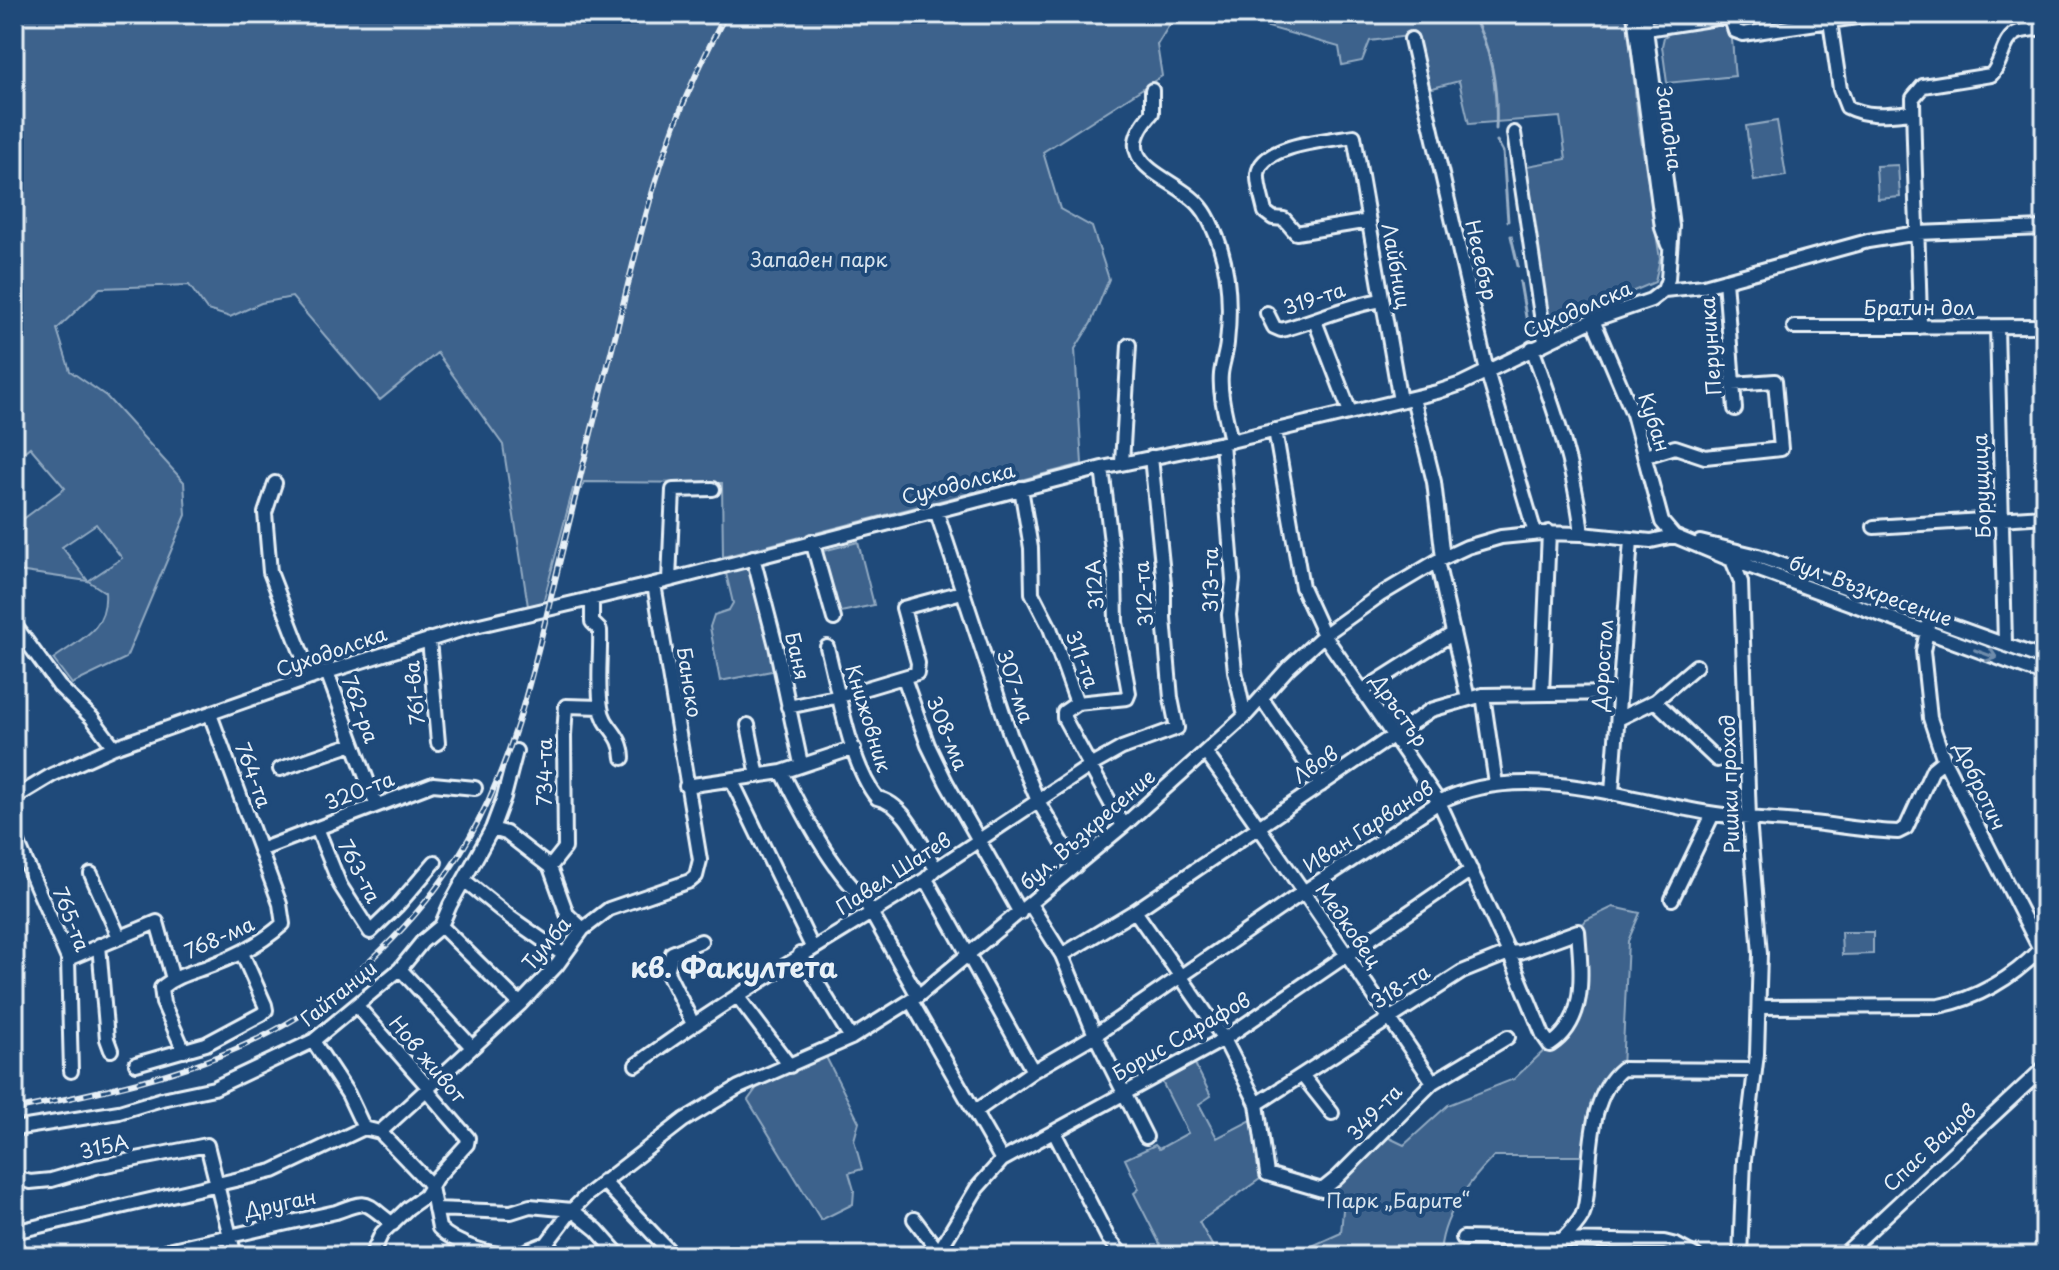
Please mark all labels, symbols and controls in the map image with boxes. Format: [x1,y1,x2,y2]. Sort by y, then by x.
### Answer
street label: Западна [1649,84,1691,173]
street label: Несебър [1458,217,1506,303]
street label: Лайбниц [1375,221,1419,311]
park label: Западен парк [751,244,888,274]
street label: Суходолска [1518,272,1637,345]
street label: 319-та [1279,274,1350,322]
street label: Братин дол [1863,292,1975,322]
street label: Перуника [1692,295,1728,396]
street label: Кубан [1631,389,1679,455]
street label: Борущица [1964,433,1998,539]
street label: Суходолска [898,454,1018,512]
street label: 313-та [1195,546,1225,613]
street label: бул. Възкресение [1785,547,1957,633]
street label: 312А [1077,559,1111,611]
street label: 312-та [1126,559,1160,628]
street label: Суходолска [271,618,391,684]
street label: Доростол [1584,618,1620,713]
street label: 311-та [1059,626,1108,693]
street label: Баня [778,629,818,683]
street label: Банско [670,644,710,720]
street label: 307-ма [990,645,1042,728]
one-way arrow [1973,647,1998,662]
street label: 761-ва [396,659,432,726]
street label: Книжовник [838,660,900,776]
street label: Дръстър [1363,667,1436,753]
street label: 762-ра [335,671,387,748]
street label: 308-ма [919,691,977,775]
street label: Ришки проход [1712,714,1746,854]
street label: Добротич [1947,736,2014,835]
street label: 734-та [529,737,559,806]
street label: 764-та [228,738,280,813]
street label: Лвов [1286,738,1344,790]
street label: бул. Възкресение [1012,761,1162,897]
street label: 320-та [320,763,399,817]
street label: Иван Гарванов [1297,772,1439,880]
street label: Павел Шатев [829,824,957,922]
street label: 763-та [331,834,389,909]
street label: Медковец [1308,876,1390,974]
street label: 765-та [46,882,98,956]
street label: 768-ма [179,908,259,966]
street label: Тумба [514,909,578,976]
district label: кв. Факултета [630,945,838,988]
street label: Гайтанци [293,953,383,1033]
street label: 318-та [1365,956,1436,1016]
street label: Борис Сарафов [1106,984,1256,1088]
street label: Нов живот [382,1009,474,1109]
street label: 349-та [1339,1076,1409,1147]
street label: Спас Вацов [1876,1096,1982,1198]
street label: 315А [77,1126,131,1166]
street label: Друган [240,1181,319,1225]
park label: Парк „Барите“ [1326,1185,1470,1215]

